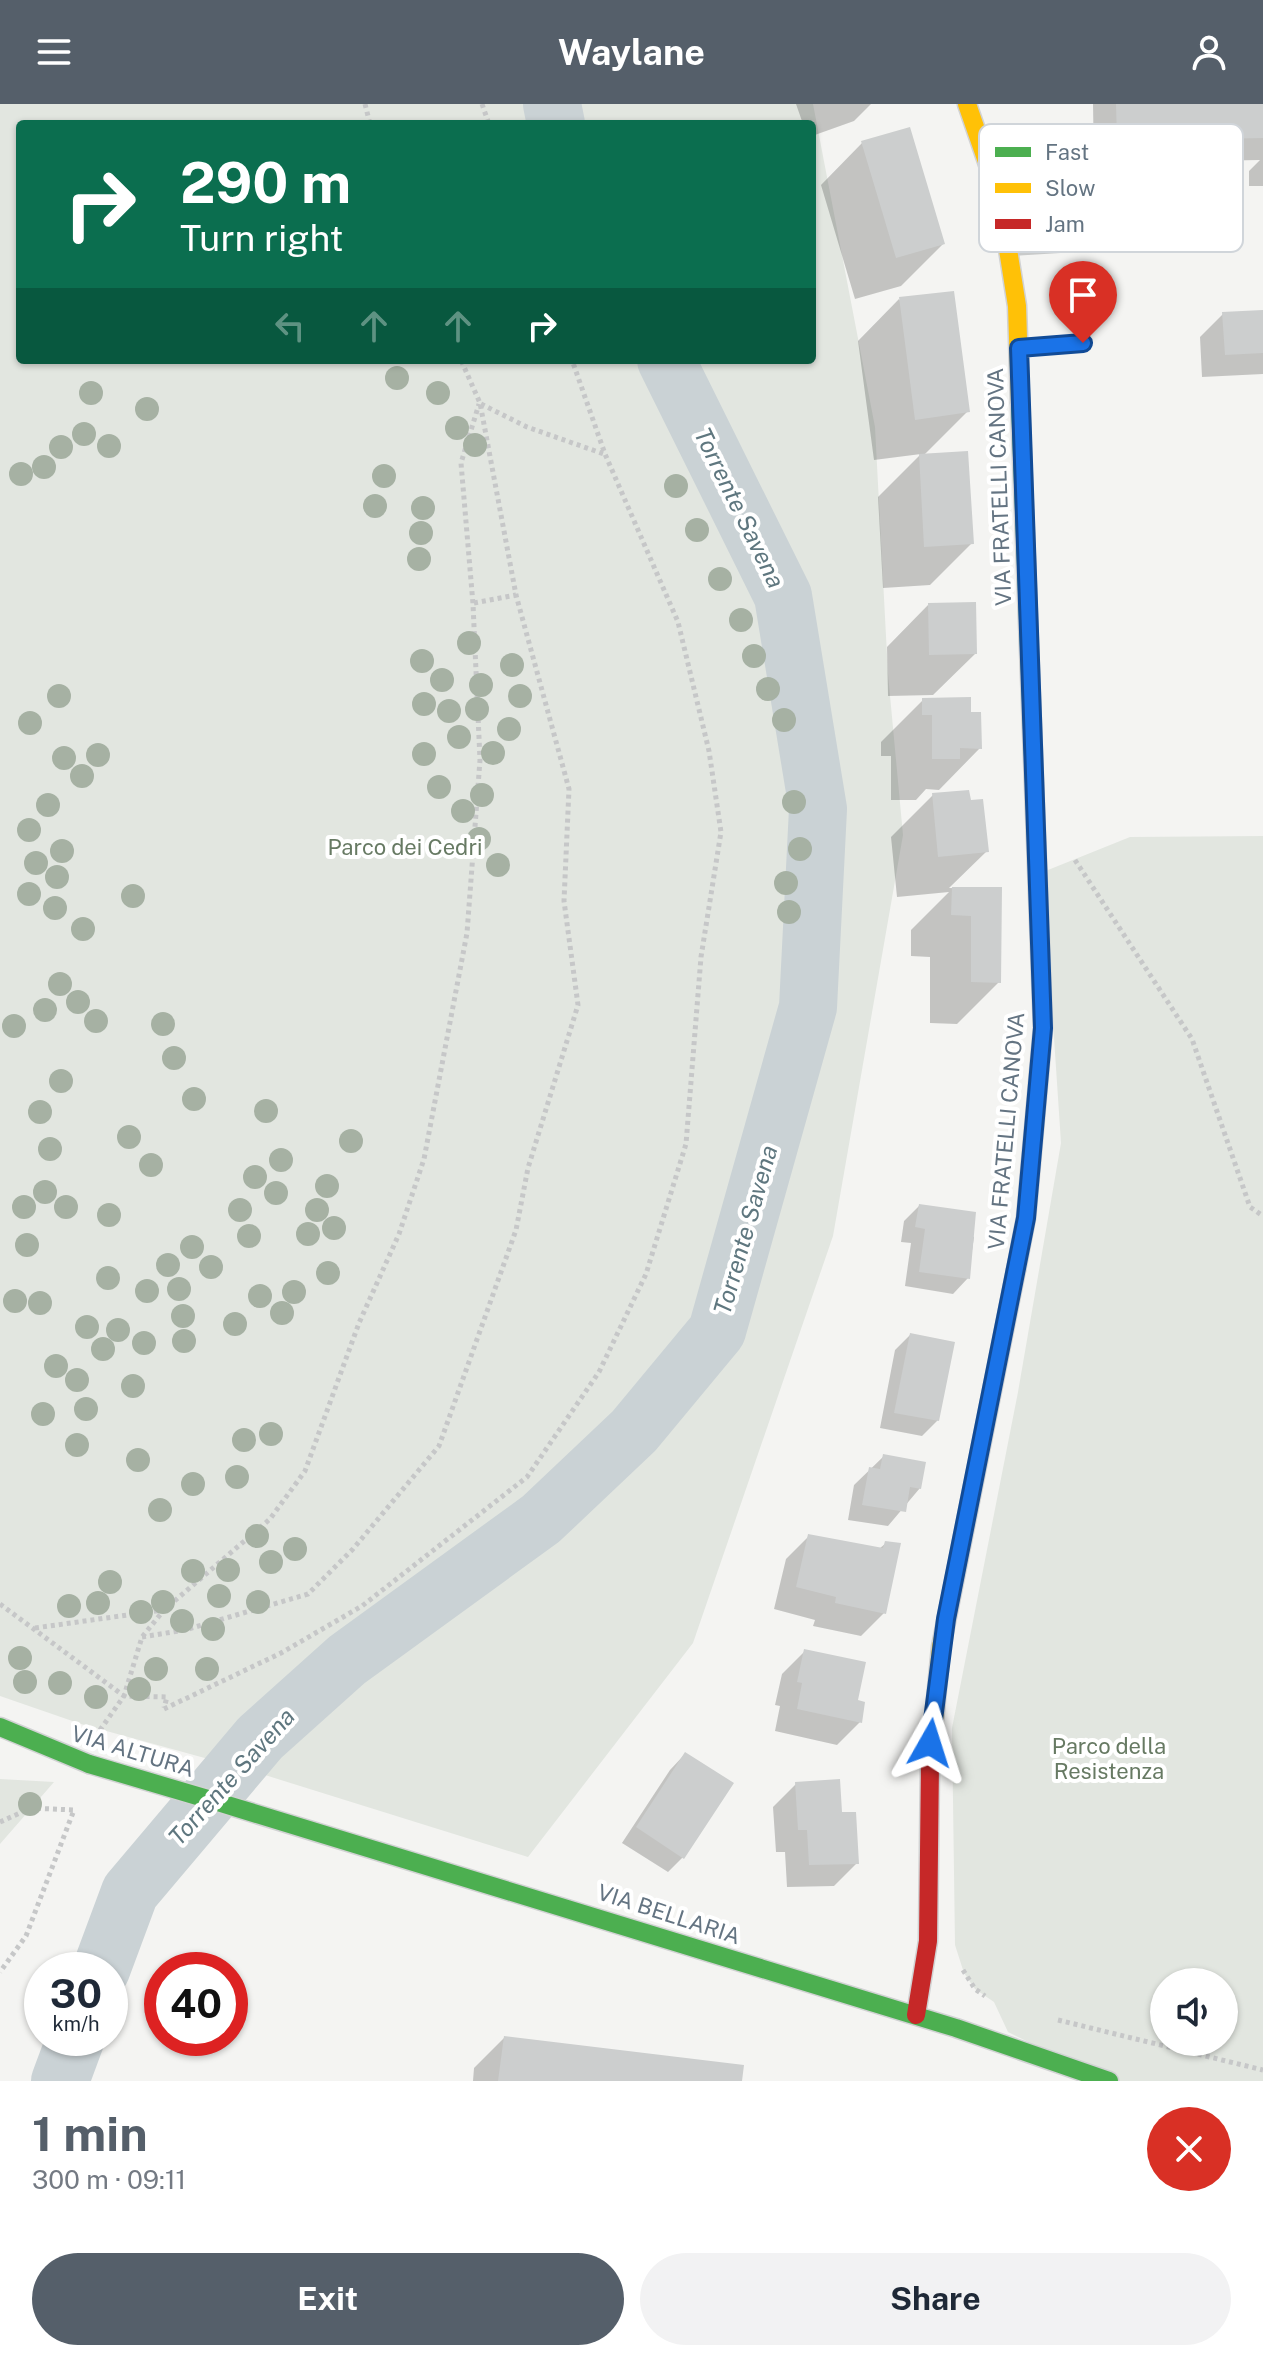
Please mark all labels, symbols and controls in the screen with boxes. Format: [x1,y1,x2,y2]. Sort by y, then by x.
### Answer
icon: menu [32,30,76,74]
icon: person [1187,30,1231,74]
text: Waylane [558,31,705,73]
legend [979,124,1243,252]
text: Fast [1045,139,1089,165]
text: 290 m [180,150,351,216]
icon: right [48,152,152,256]
text: Slow [1045,175,1095,201]
text: Jam [1045,211,1085,237]
text: Turn right [180,217,343,259]
pin [1049,261,1117,343]
icon: arrive [1061,273,1105,317]
icon: left [268,304,312,348]
icon: ahead [352,304,396,348]
icon: ahead [436,304,480,348]
icon: right [520,304,564,348]
street label: VIA FRATELLI CANOVA [982,367,1016,607]
water label: Torrente Savena [689,423,791,592]
park label: Parco dei Cedri [328,834,482,860]
street label: VIA FRATELLI CANOVA [983,1011,1029,1251]
water label: Torrente Savena [707,1142,783,1318]
position arrow [888,1701,972,1785]
water label: Torrente Savena [162,1702,300,1851]
street label: VIA ALTURA [68,1720,198,1782]
park label: Parco della Resistenza [1052,1733,1166,1784]
street label: VIA BELLARIA [594,1879,744,1949]
speed limit sign: 40 [144,1952,248,2056]
map controls [1150,1968,1238,2056]
button: sound [1150,1968,1238,2056]
text: 30 [50,1970,102,2017]
text: km/h [52,2012,100,2036]
text: 1 min [32,2105,148,2162]
button: close [1147,2107,1231,2191]
text: 300 m · 09:11 [32,2164,186,2195]
button: Exit [32,2253,624,2345]
button: Share [640,2253,1231,2345]

